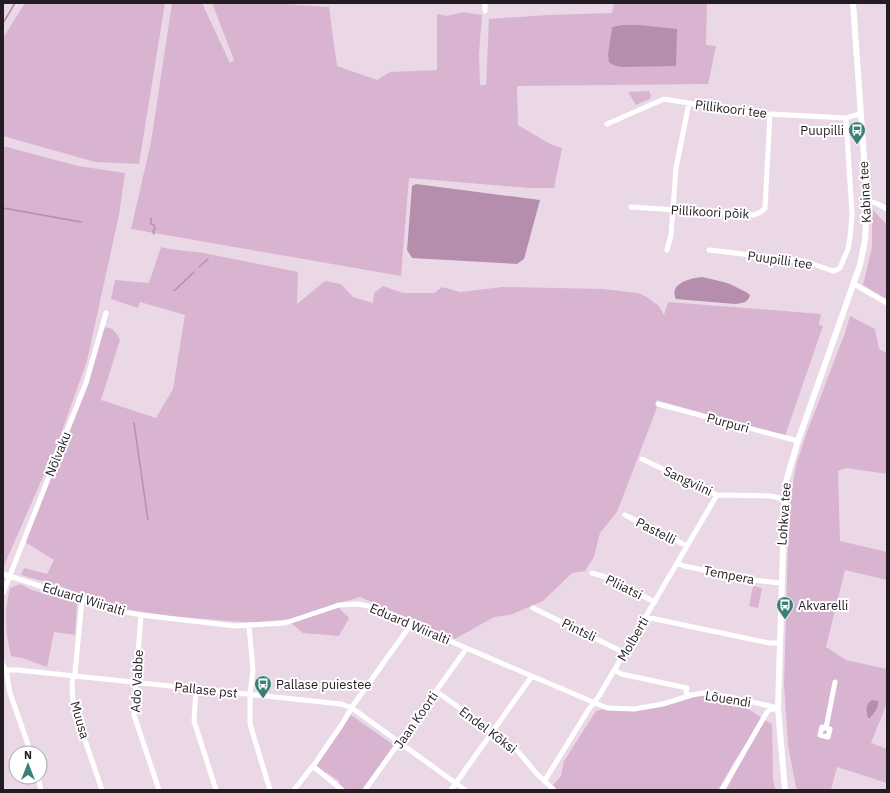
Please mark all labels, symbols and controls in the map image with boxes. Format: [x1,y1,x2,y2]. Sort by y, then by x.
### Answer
street label: Pillikoori tee [694,96,768,122]
bus stop icon: Puupilli [847,120,867,145]
place label: Puupilli [800,122,844,139]
street label: Kabina tee [855,161,875,223]
street label: Pillikoori põik [670,201,750,223]
street label: Puupilli tee [746,247,814,273]
street label: Purpuri [705,409,751,437]
street label: Nõlvaku [41,429,75,479]
street label: Sangviini [661,462,715,500]
street label: Lohkva tee [773,482,795,546]
street label: Pastelli [633,514,679,548]
street label: Tempera [702,562,756,588]
street label: Pliiatsi [603,571,645,603]
street label: Eduard Wiiralti [41,578,127,620]
bus stop icon: Akvarelli [775,595,795,620]
place label: Akvarelli [798,597,848,614]
street label: Eduard Wiiralti [367,599,453,649]
street label: Pintsli [559,614,599,646]
street label: Molberti [613,614,653,664]
street label: Ado Vabbe [127,649,147,713]
bus stop icon: Pallase puiestee [253,674,273,699]
place label: Pallase puiestee [276,676,372,693]
street label: Pallase pst [174,678,238,702]
street label: Lõuendi [704,687,752,711]
street label: Jaan Koorti [390,688,442,752]
street label: Muusa [67,699,94,741]
street label: Endel Kõksi [456,703,520,757]
north arrow [8,745,48,785]
text: N [24,748,32,762]

